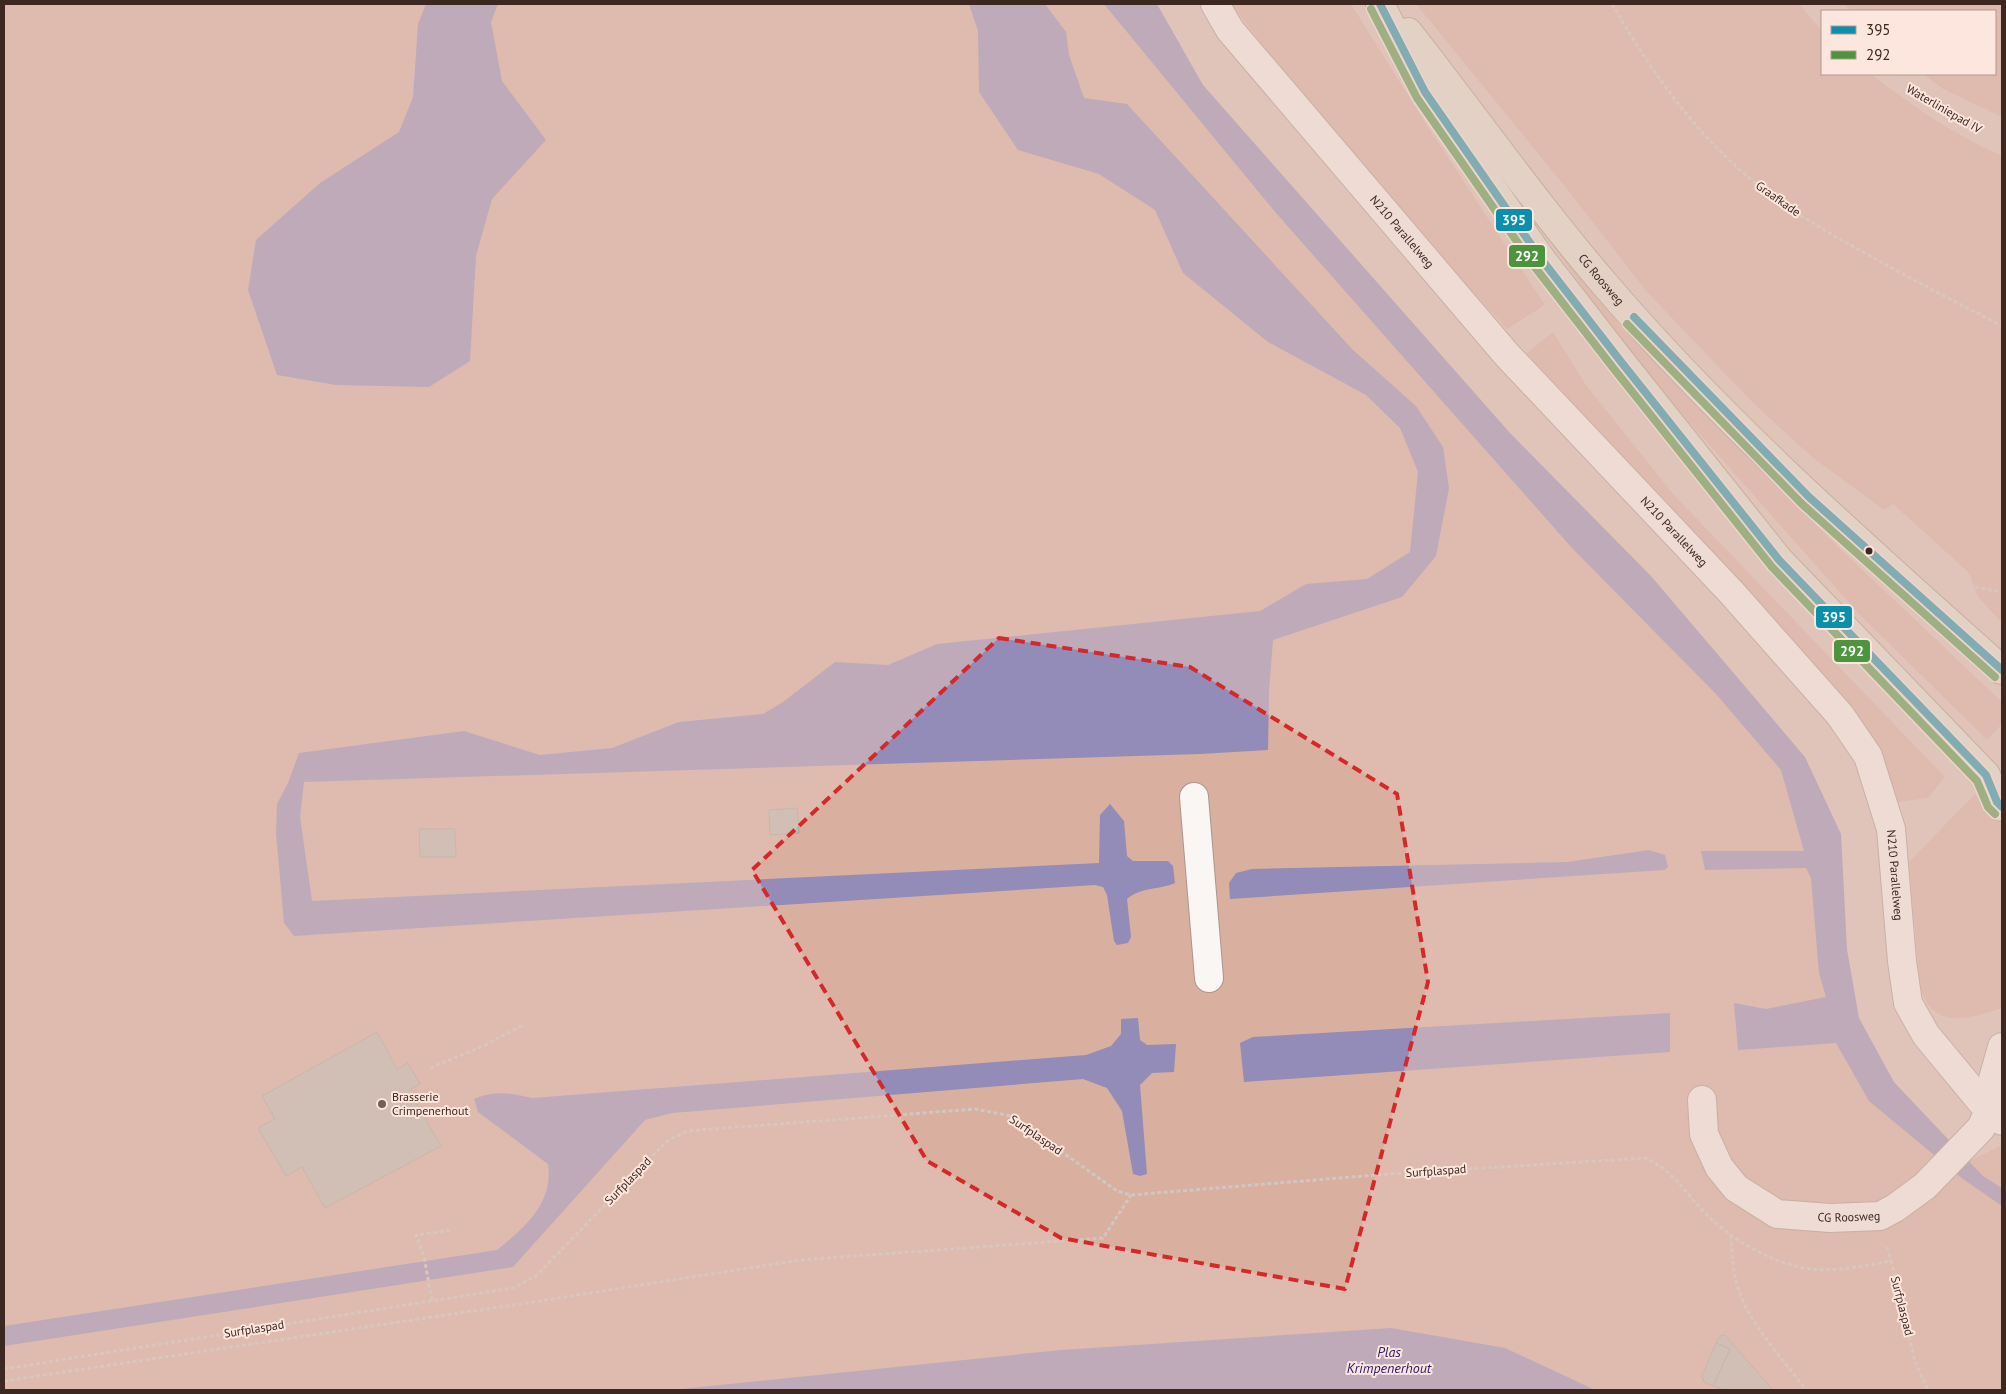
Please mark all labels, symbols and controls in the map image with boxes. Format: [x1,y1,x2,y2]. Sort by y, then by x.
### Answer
legend [1821,10,1996,75]
text: 395 [1866,20,1891,39]
text: 292 [1866,45,1891,64]
street label: Waterliniepad IV [1904,81,1985,136]
street label: Graafkade [1753,178,1804,219]
street label: N210 Parallelweg [1367,192,1437,271]
line badge: 395 [1495,208,1533,232]
text: 395 [1502,211,1526,229]
line badge: 292 [1508,244,1546,268]
text: 292 [1515,247,1539,265]
street label: CG Roosweg [1575,251,1627,308]
street label: N210 Parallelweg [1638,493,1711,569]
unlabelled marker [1864,546,1874,556]
line badge: 395 [1815,605,1853,629]
text: 395 [1822,608,1846,626]
line badge: 292 [1833,639,1871,663]
text: 292 [1840,642,1864,660]
street label: N210 Parallelweg [1884,829,1907,921]
place label: Brasserie Crimpenerhout [392,1089,469,1118]
marker: Brasserie Crimpenerhout [376,1098,388,1110]
street label: Surfplaspad [1007,1111,1066,1158]
street label: Surfplaspad [601,1154,654,1208]
street label: Surfplaspad [1405,1161,1467,1180]
street label: CG Roosweg [1817,1208,1881,1225]
street label: Surfplaspad [1888,1275,1917,1337]
street label: Surfplaspad [223,1316,285,1341]
water label: Plas Krimpenerhout [1347,1343,1432,1377]

